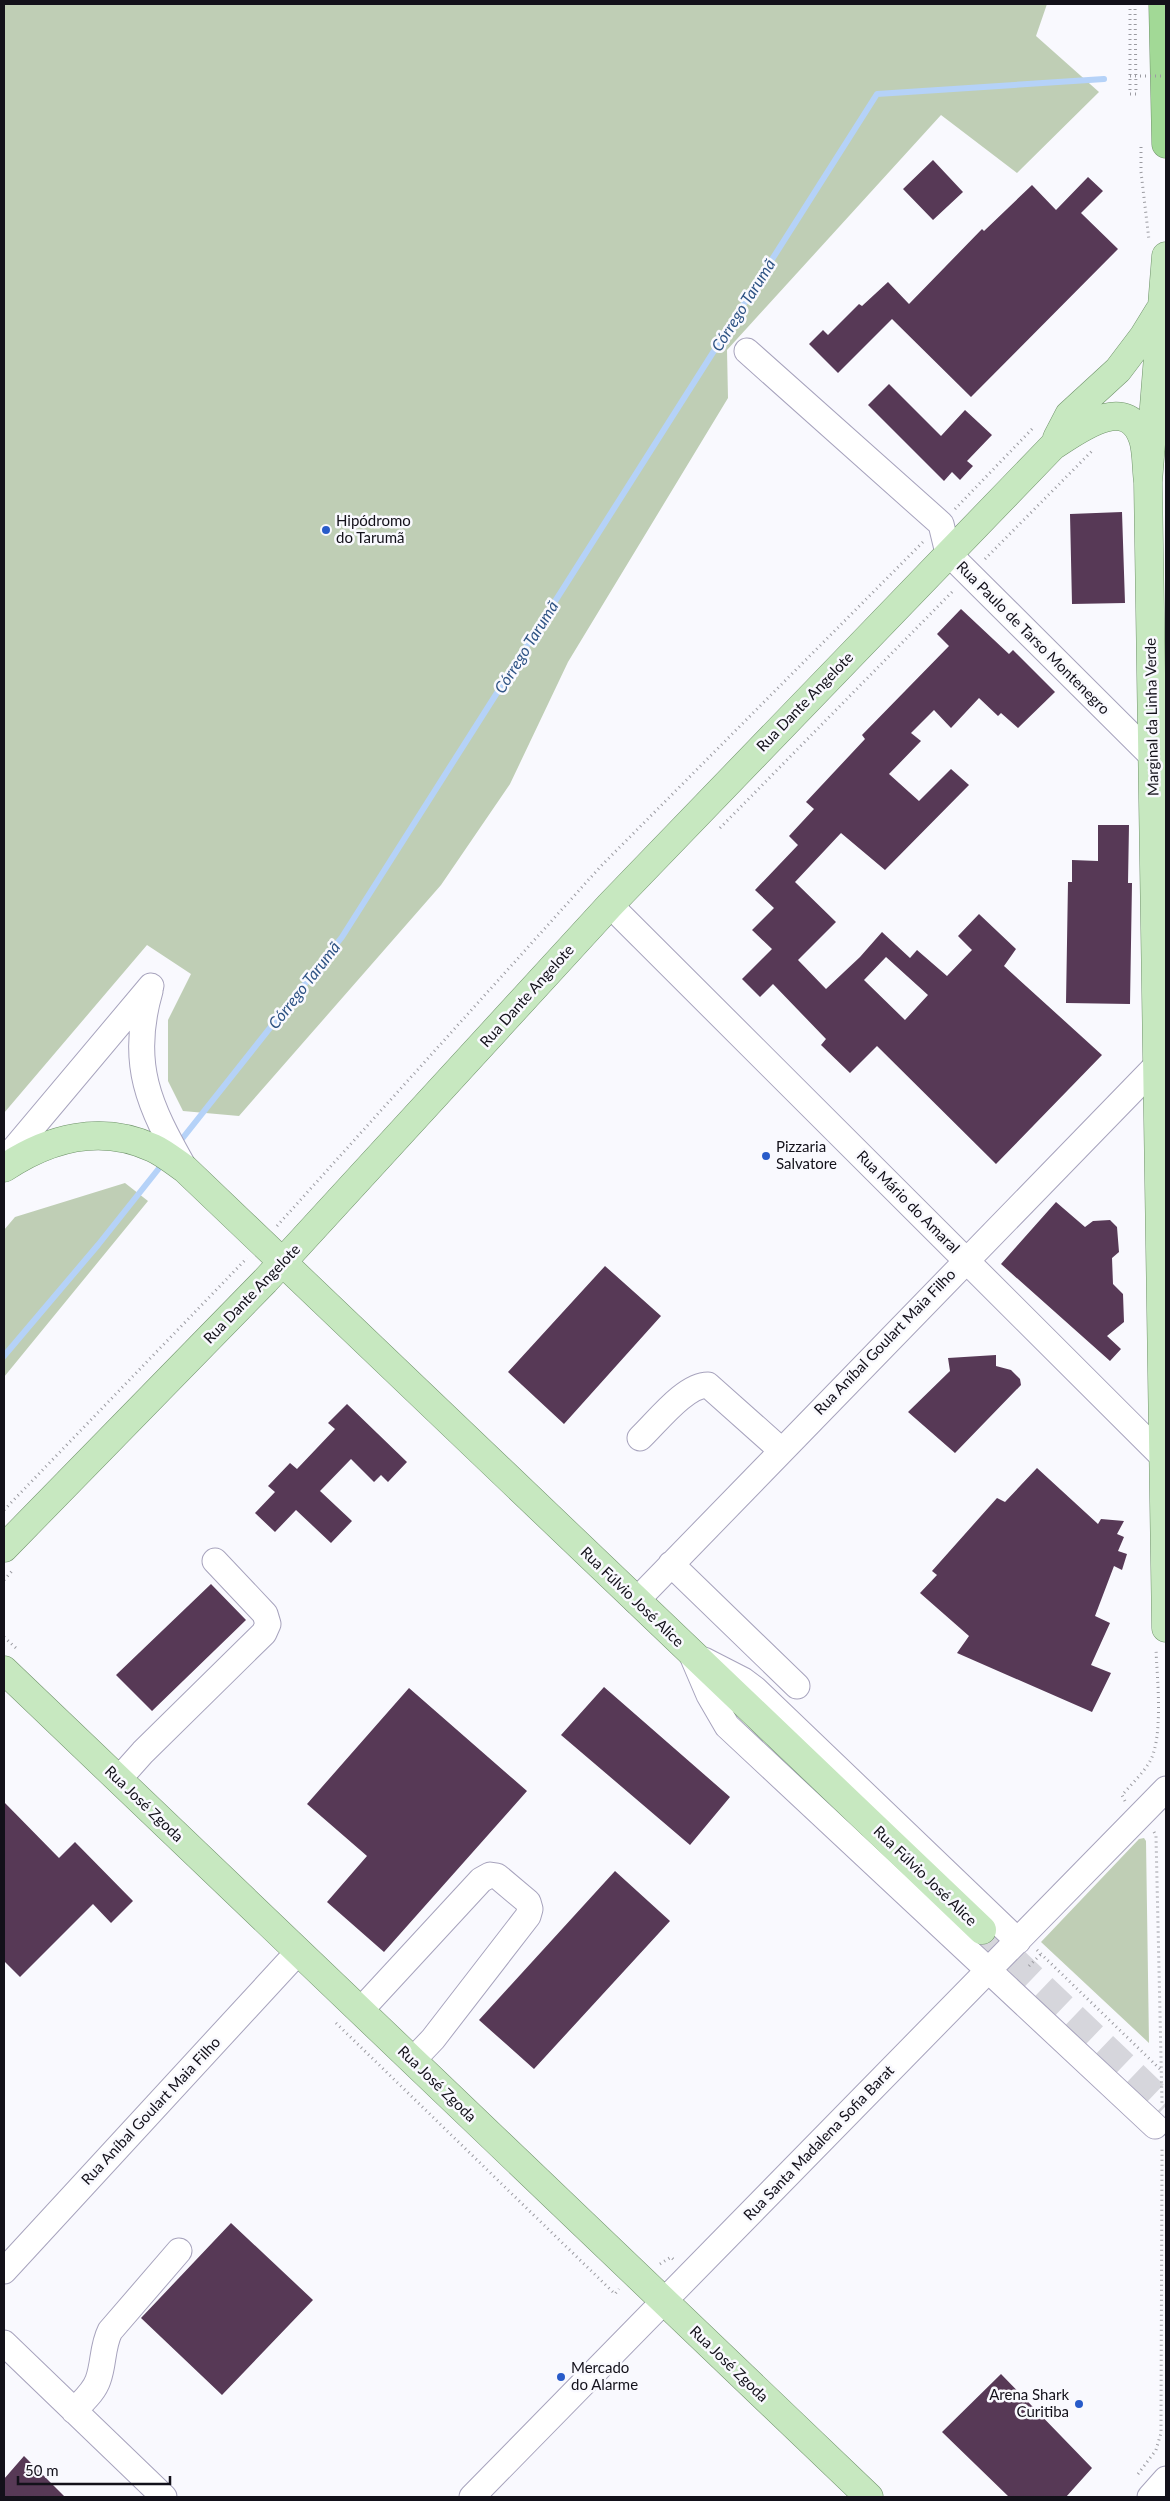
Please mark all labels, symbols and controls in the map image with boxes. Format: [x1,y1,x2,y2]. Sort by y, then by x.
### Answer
water label: Córrego Tarumã [707,255,779,354]
place label: Hipódromo do Tarumã [336,511,411,546]
marker: Hipódromo do Tarumã [320,524,332,536]
street label: Rua Paulo de Tarso Montenegro [953,557,1114,718]
water label: Córrego Tarumã [490,597,562,696]
street label: Marginal da Linha Verde [1141,638,1161,796]
street label: Rua Dante Angelote [752,648,856,755]
water label: Córrego Tarumã [264,937,344,1032]
street label: Rua Dante Angelote [476,940,577,1050]
place label: Pizzaria Salvatore [776,1137,837,1172]
street label: Rua Mário do Amaral [854,1146,964,1256]
marker: Pizzaria Salvatore [760,1150,772,1162]
street label: Rua Dante Angelote [199,1240,303,1347]
street label: Rua Aníbal Goulart Maia Filho [810,1265,959,1418]
street label: Rua Fúlvio José Alice [577,1542,688,1650]
street label: Rua José Zgoda [102,1761,188,1845]
street label: Rua Fúlvio José Alice [870,1821,981,1929]
street label: Rua Aníbal Goulart Maia Filho [77,2033,224,2188]
street label: Rua José Zgoda [395,2041,481,2125]
street label: Rua Santa Madalena Sofia Barat [739,2061,898,2224]
street label: Rua José Zgoda [687,2321,773,2405]
place label: Mercado do Alarme [571,2358,638,2393]
marker: Mercado do Alarme [555,2371,567,2383]
place label: Arena Shark Curitiba [989,2385,1069,2420]
marker: Arena Shark Curitiba [1073,2398,1085,2410]
scale bar [18,2454,170,2486]
text: 50 m [25,2461,59,2479]

